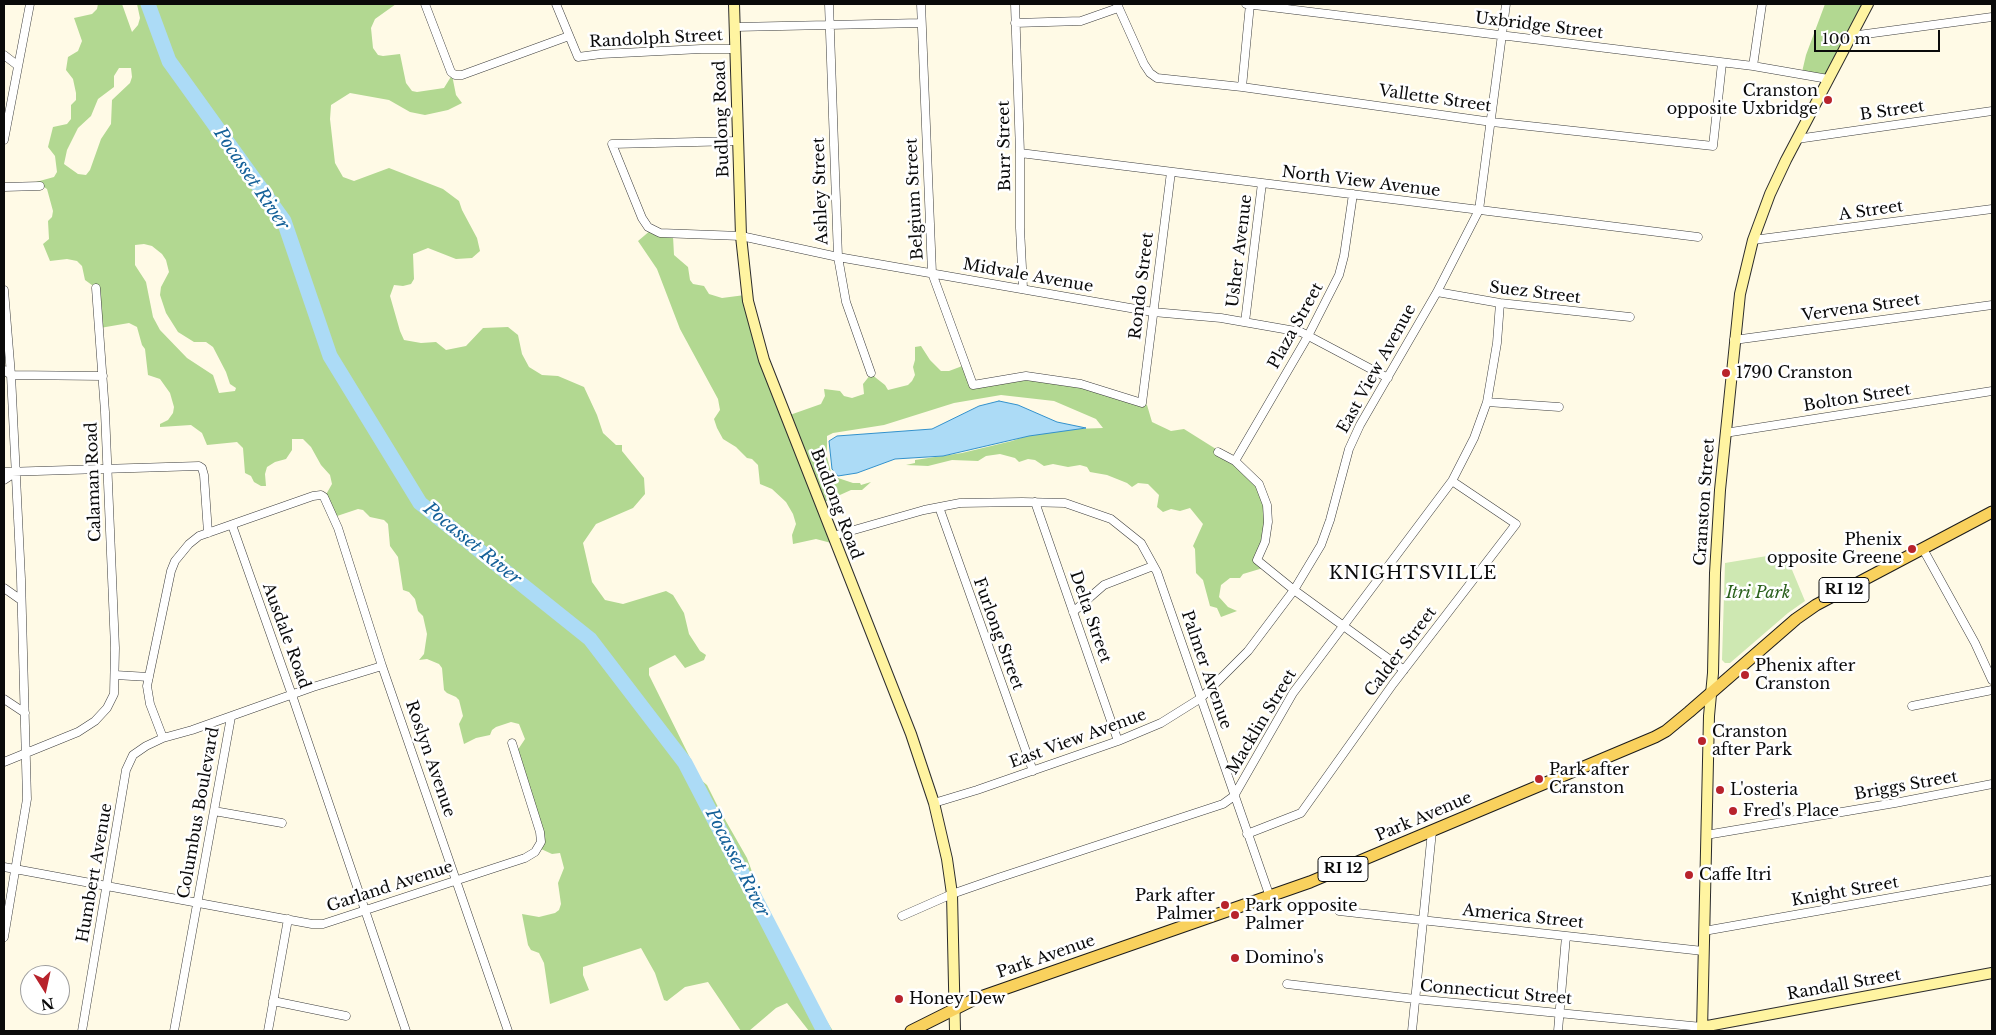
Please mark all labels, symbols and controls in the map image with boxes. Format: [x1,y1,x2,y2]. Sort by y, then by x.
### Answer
street label: Uxbridge Street [1474,9,1604,43]
scale bar [1816,20,1942,52]
street label: Randolph Street [589,26,723,52]
text: 100 m [1822,29,1871,48]
street label: Budlong Road [710,60,734,178]
place label: Cranston opposite Uxbridge [1667,81,1818,119]
street label: Vallette Street [1377,82,1493,116]
marker: Cranston opposite Uxbridge [1822,94,1834,106]
street label: B Street [1858,97,1926,125]
street label: Burr Street [995,100,1015,192]
water label: Pocasset River [209,124,293,234]
street label: Ashley Street [810,137,832,245]
street label: Belgium Street [902,137,928,261]
street label: North View Avenue [1281,163,1441,201]
street label: Usher Avenue [1224,193,1256,309]
street label: A Street [1837,197,1905,225]
street label: Rondo Street [1126,231,1158,341]
street label: Midvale Avenue [961,255,1095,297]
street label: Suez Street [1488,278,1582,308]
street label: Plaza Street [1264,280,1328,372]
street label: Vervena Street [1801,290,1921,326]
street label: East View Avenue [1334,301,1420,437]
place label: 1790 Cranston [1736,363,1853,383]
marker: 1790 Cranston [1720,367,1732,379]
street label: Bolton Street [1802,380,1912,416]
street label: Calaman Road [82,422,106,542]
street label: Cranston Street [1691,438,1719,566]
street label: Budlong Road [806,446,866,562]
water label: Pocasset River [419,498,525,590]
place label: Phenix opposite Greene [1767,530,1902,568]
marker: Phenix opposite Greene [1906,543,1918,555]
district label: KNIGHTSVILLE [1327,563,1499,585]
street label: Delta Street [1065,568,1115,666]
street label: Furlong Street [969,575,1027,693]
road number: RI 12 [1819,578,1869,602]
street label: Ausdale Road [258,580,314,692]
park label: Itri Park [1726,583,1790,603]
street label: Calder Street [1361,603,1441,701]
street label: Palmer Avenue [1177,608,1235,732]
place label: Phenix after Cranston [1755,656,1855,694]
street label: Macklin Street [1223,666,1301,778]
marker: Phenix after Cranston [1739,669,1751,681]
street label: Roslyn Avenue [401,698,459,820]
street label: East View Avenue [1007,705,1149,773]
place label: Cranston after Park [1712,722,1792,760]
street label: Columbus Boulevard [174,726,224,900]
marker: Cranston after Park [1696,735,1708,747]
place label: Park after Cranston [1549,760,1629,798]
street label: Briggs Street [1853,767,1959,805]
marker: Park after Cranston [1533,773,1545,785]
place label: L'osteria [1730,780,1798,800]
marker: L'osteria [1714,784,1726,796]
street label: Park Avenue [1373,788,1475,846]
place label: Fred's Place [1743,801,1839,821]
street label: Humbert Avenue [73,802,117,944]
water label: Pocasset River [700,805,774,921]
marker: Fred's Place [1727,805,1739,817]
road number: RI 12 [1318,856,1368,882]
street label: Garland Avenue [324,858,456,916]
place label: Caffe Itri [1699,865,1771,885]
marker: Caffe Itri [1683,869,1695,881]
street label: Knight Street [1790,873,1900,911]
place label: Park after Palmer [1135,886,1215,924]
place label: Park opposite Palmer [1245,896,1357,934]
marker: Park after Palmer [1219,899,1231,911]
street label: America Street [1461,901,1585,933]
marker: Park opposite Palmer [1229,909,1241,921]
street label: Park Avenue [994,931,1098,983]
place label: Domino's [1245,948,1324,968]
marker: Domino's [1229,952,1241,964]
north arrow [20,965,70,1015]
street label: Randall Street [1786,966,1902,1004]
street label: Connecticut Street [1419,977,1573,1009]
place label: Honey Dew [909,989,1005,1009]
marker: Honey Dew [893,993,905,1005]
text: N [39,994,55,1014]

